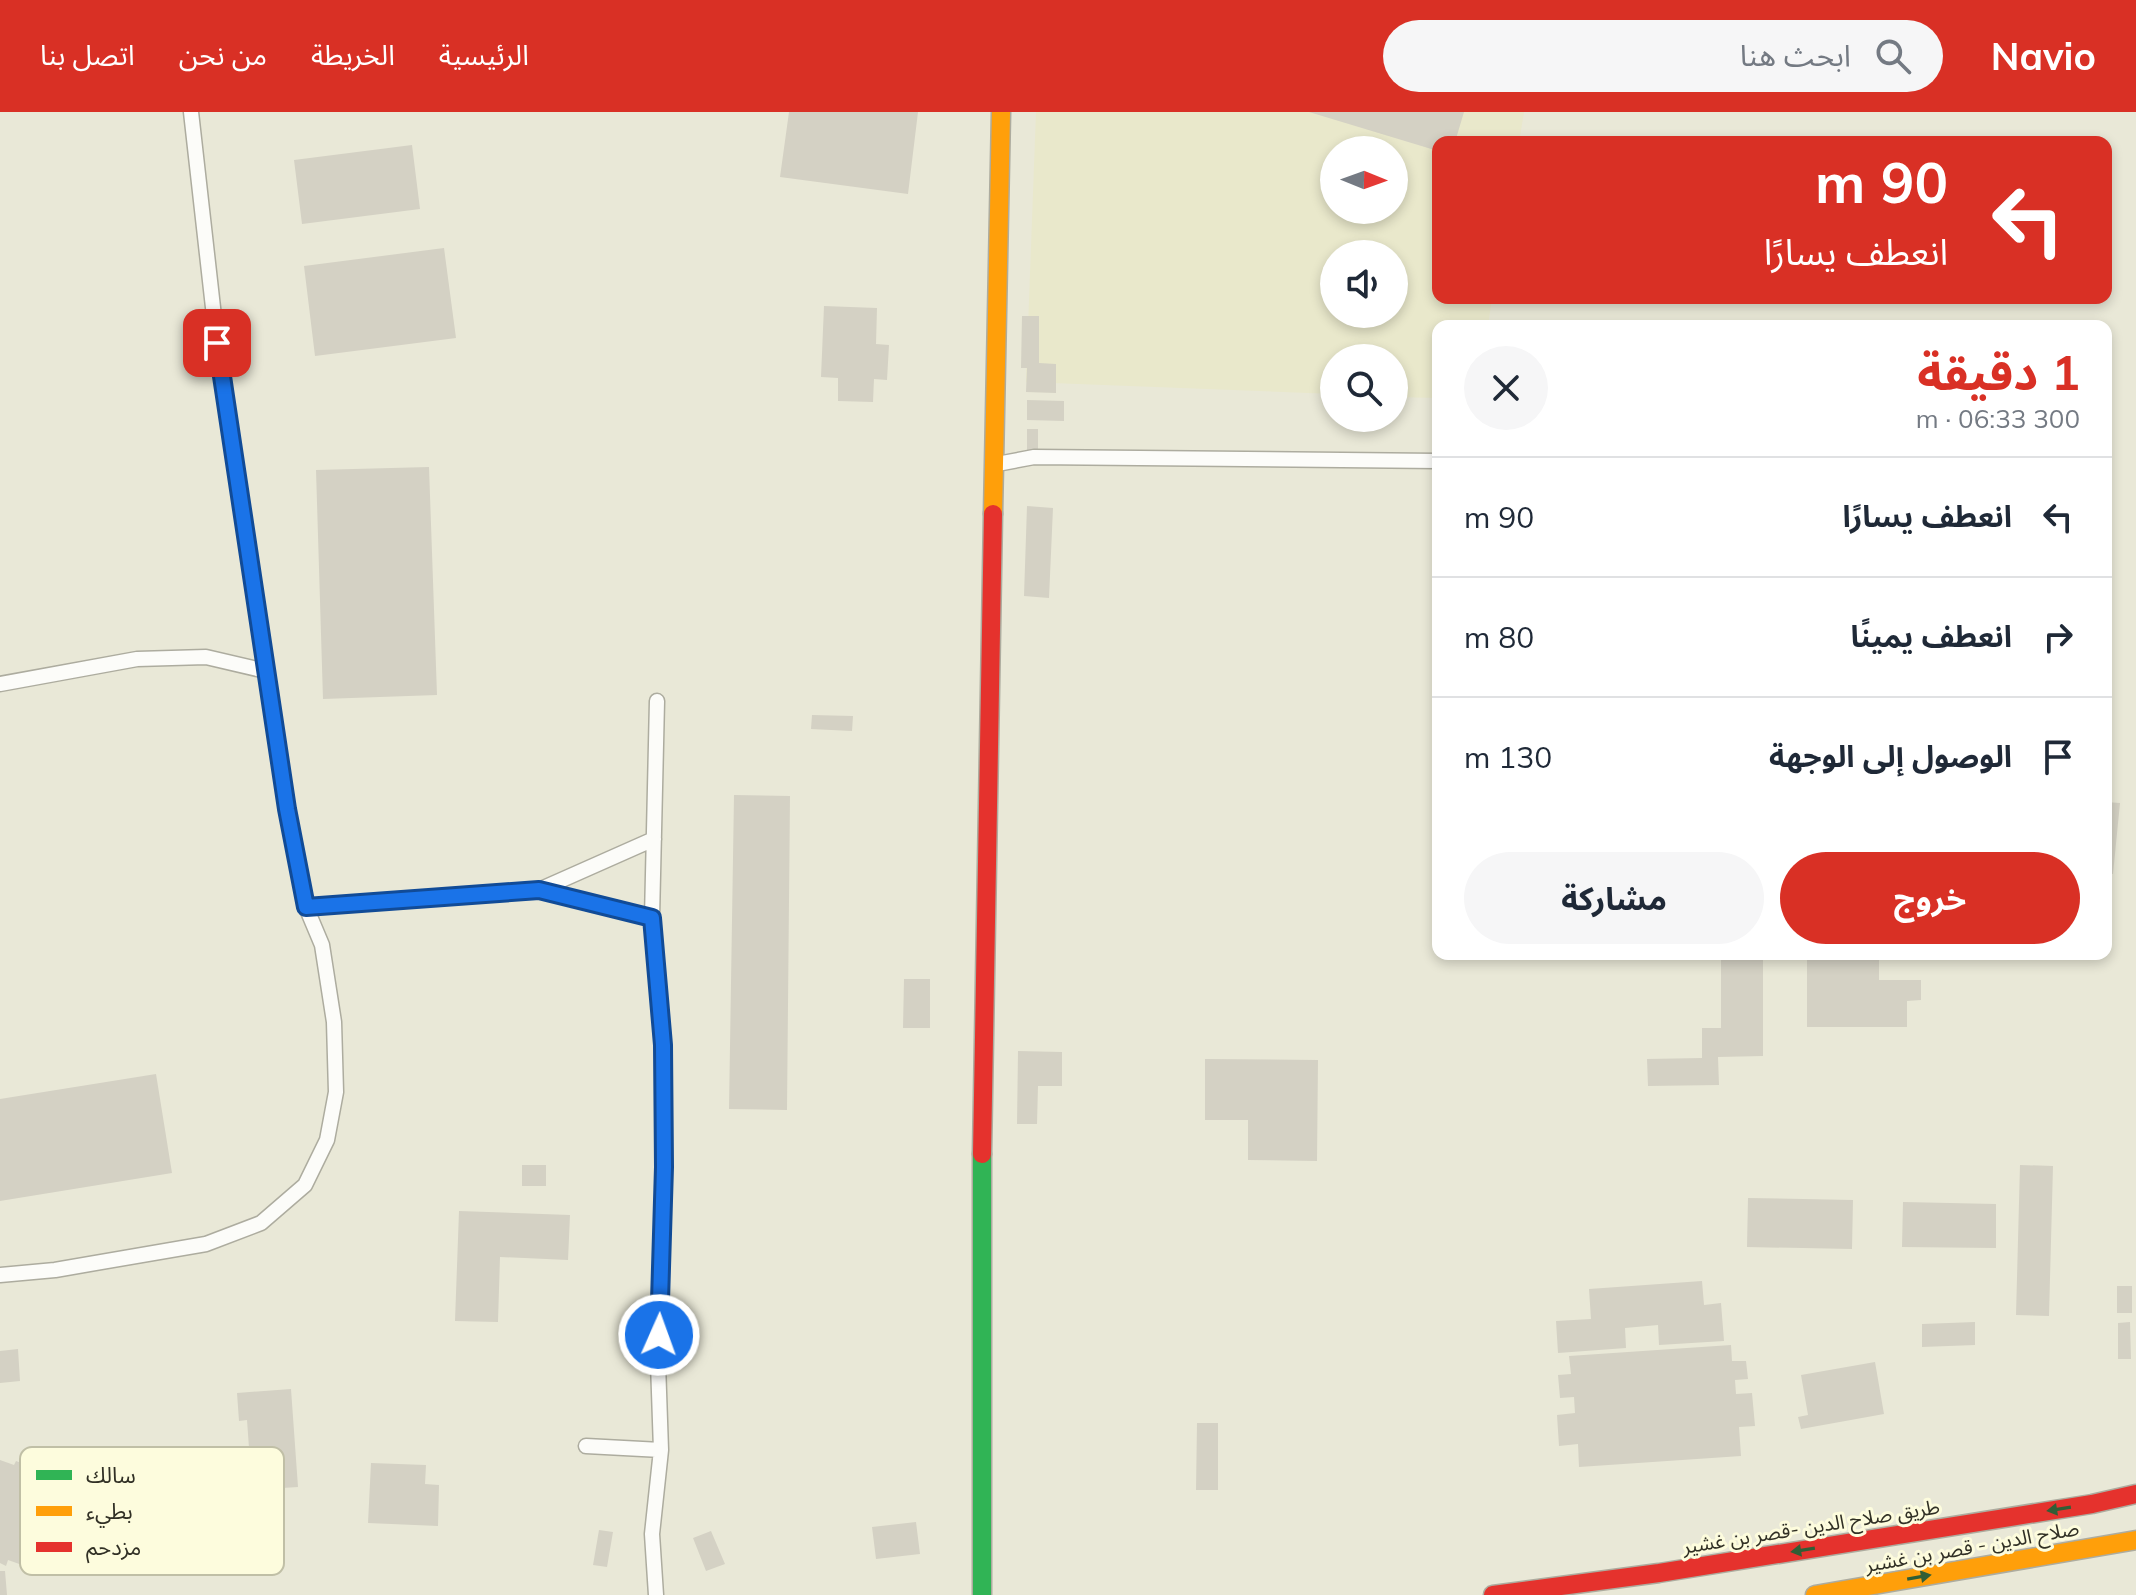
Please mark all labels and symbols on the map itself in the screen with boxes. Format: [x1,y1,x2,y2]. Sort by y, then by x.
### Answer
north arrow [1320,136,1408,224]
pin [183,309,251,377]
position arrow [617,1293,701,1377]
legend [20,1447,284,1575]
text: سالك [86,1461,136,1489]
street label: طريق صلاح الدين -قصر بن غشير [1680,1493,1942,1562]
text: بطيء [86,1497,133,1528]
one-way arrow [2047,1503,2072,1516]
street label: صلاح الدين - قصر بن غشير [1862,1515,2082,1580]
text: مزدحم [86,1533,141,1564]
one-way arrow [1790,1544,1815,1556]
one-way arrow [1907,1571,1932,1583]

